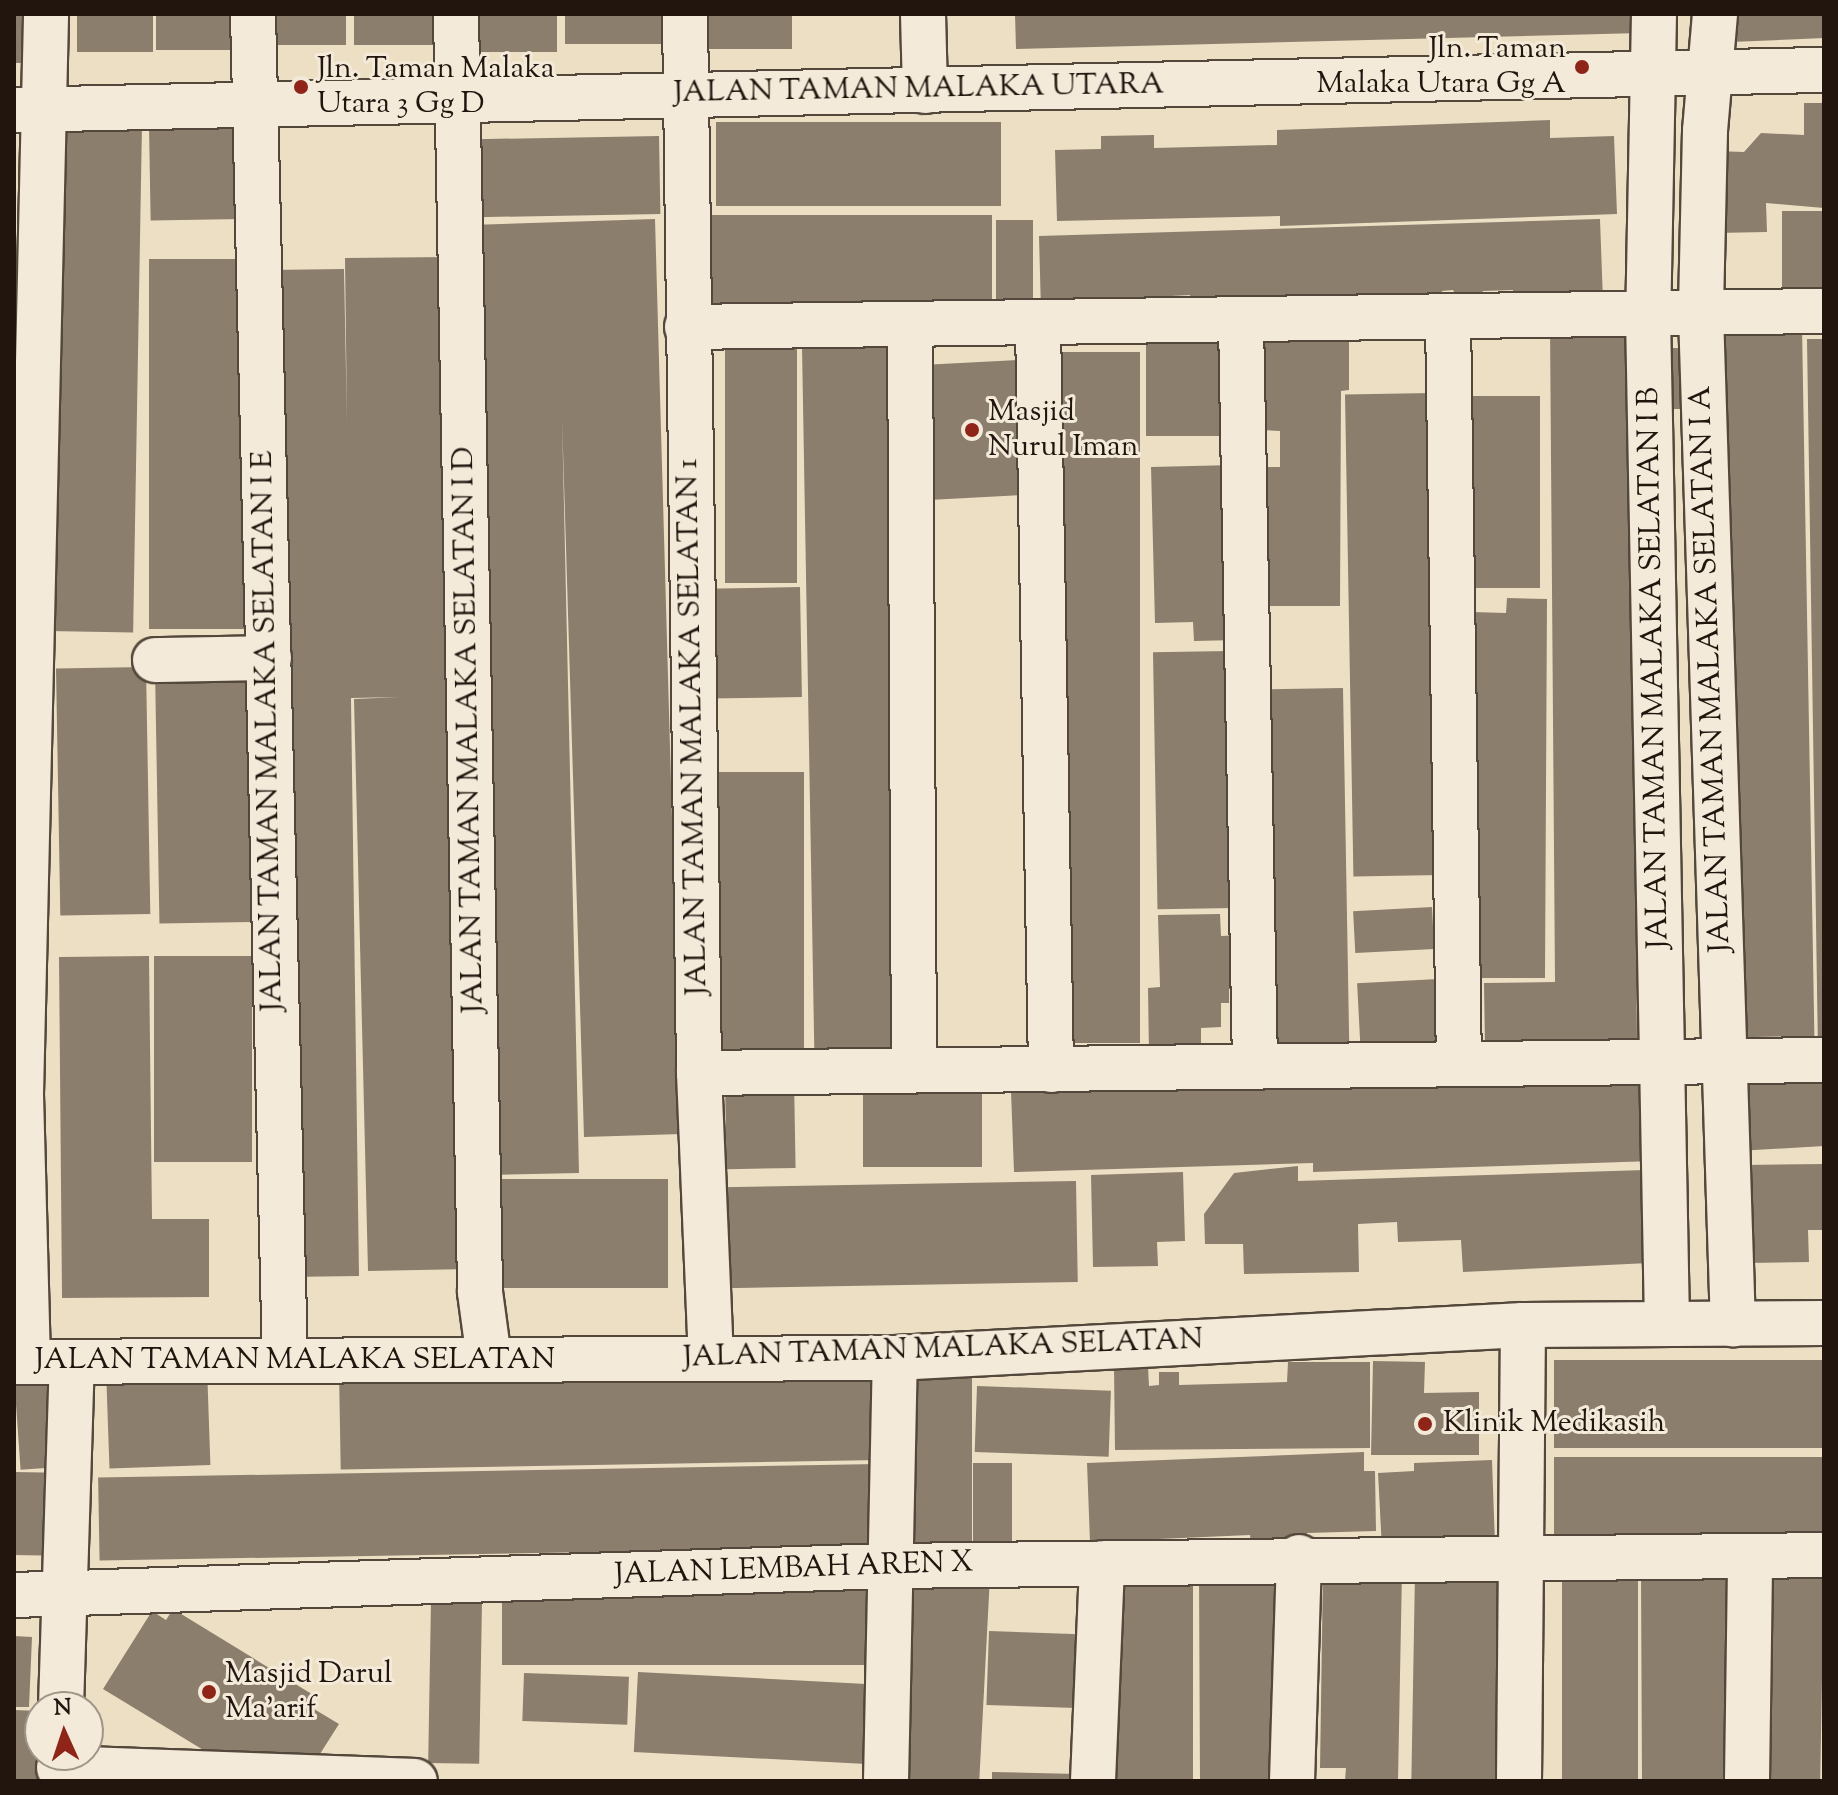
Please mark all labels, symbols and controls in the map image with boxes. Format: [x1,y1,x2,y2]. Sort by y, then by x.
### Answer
place label: Jln. Taman Malaka Utara Gg A [1316,32,1566,102]
place label: Jln. Taman Malaka Utara 3 Gg D [317,52,555,122]
marker: Jln. Taman Malaka Utara Gg A [1573,58,1591,76]
street label: JALAN TAMAN MALAKA UTARA [673,68,1165,112]
marker: Jln. Taman Malaka Utara 3 Gg D [292,78,310,96]
street label: JALAN TAMAN MALAKA SELATAN I A [1684,385,1740,953]
street label: JALAN TAMAN MALAKA SELATAN I B [1632,387,1678,949]
place label: Masjid Nurul Iman [988,395,1139,466]
marker: Masjid Nurul Iman [963,421,981,439]
street label: JALAN TAMAN MALAKA SELATAN I D [447,446,493,1014]
street label: JALAN TAMAN MALAKA SELATAN I E [246,450,292,1012]
street label: JALAN TAMAN MALAKA SELATAN 1 [671,458,717,996]
street label: JALAN TAMAN MALAKA SELATAN [682,1323,1204,1377]
street label: JALAN TAMAN MALAKA SELATAN [35,1343,555,1379]
place label: Klinik Medikasih [1443,1406,1665,1442]
marker: Klinik Medikasih [1414,1413,1436,1435]
street label: JALAN LEMBAH AREN X [614,1546,974,1594]
place label: Masjid Darul Ma'arif [225,1657,392,1728]
marker: Masjid Darul Ma'arif [200,1683,218,1701]
north arrow [24,1691,104,1771]
text: N [53,1693,72,1725]

